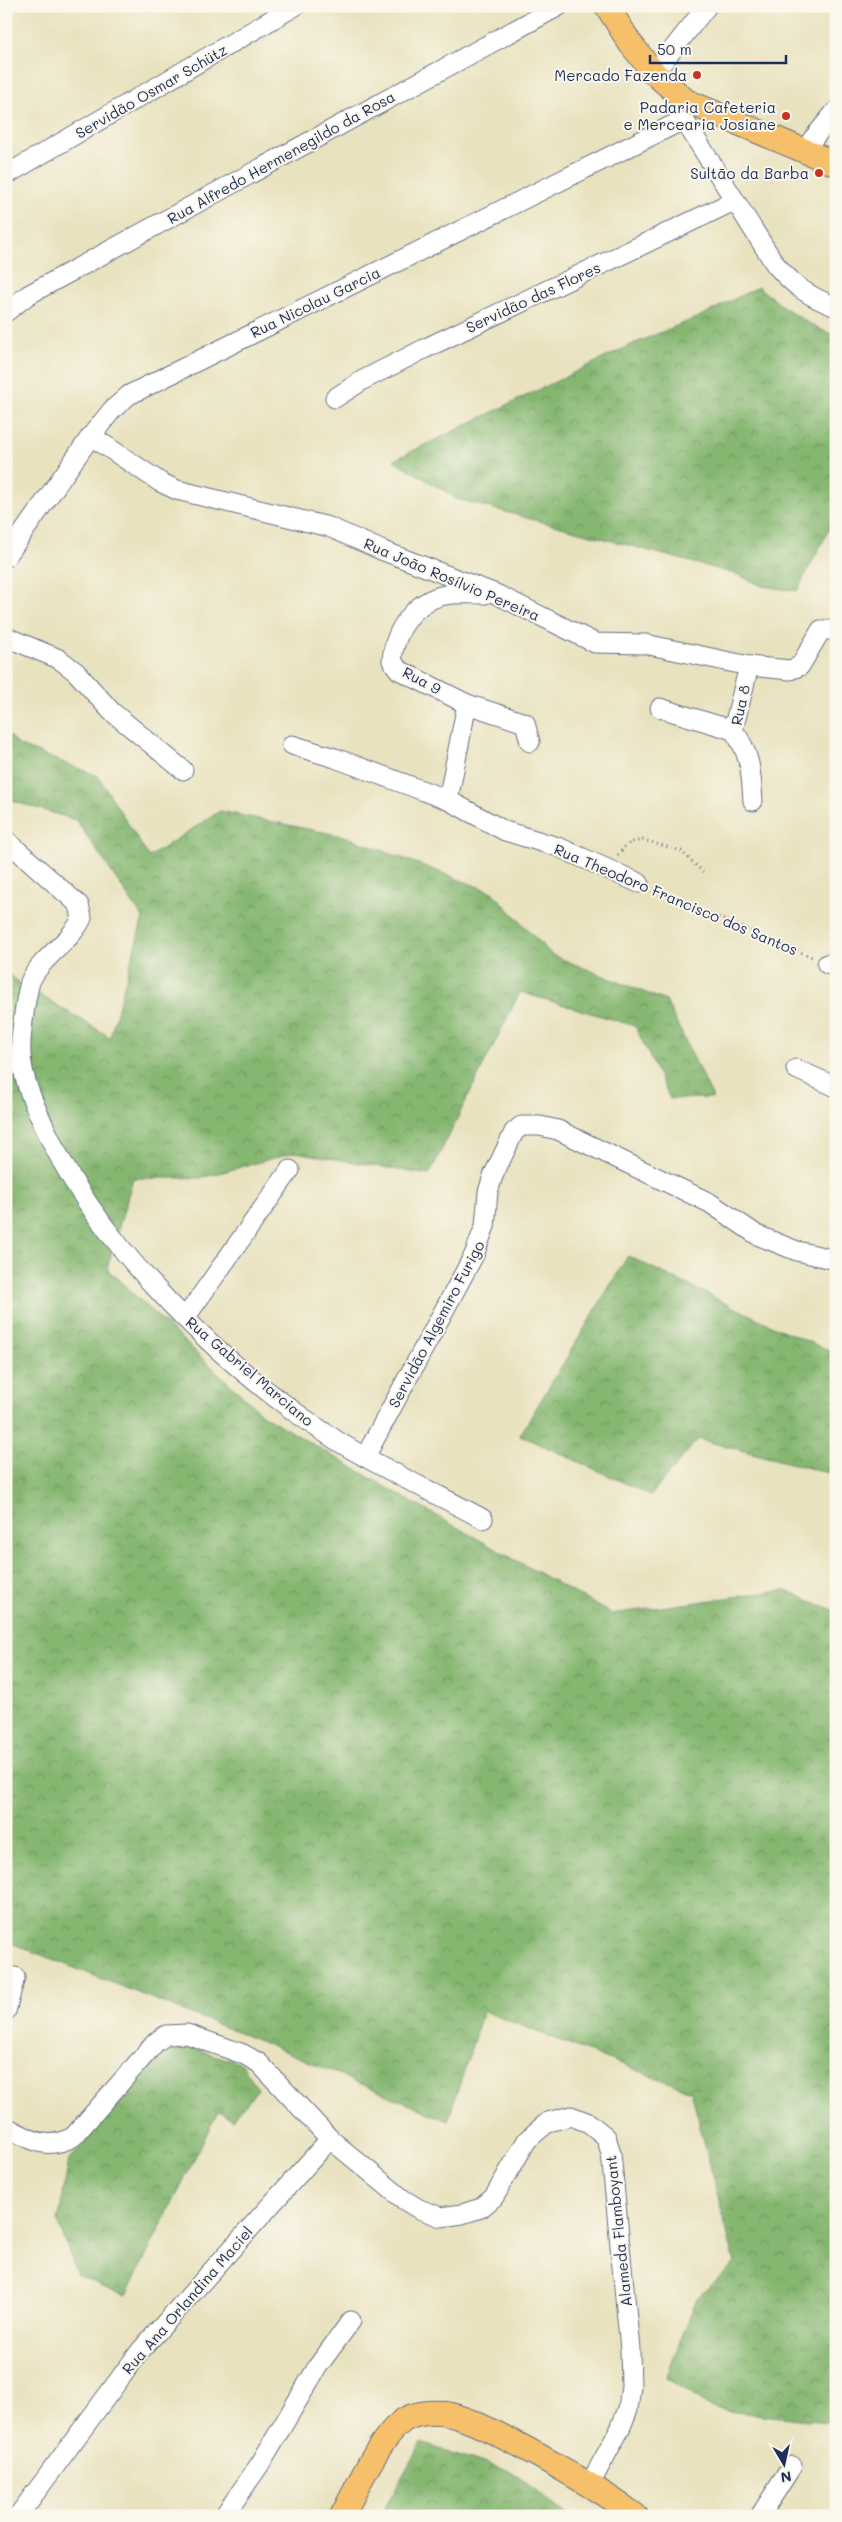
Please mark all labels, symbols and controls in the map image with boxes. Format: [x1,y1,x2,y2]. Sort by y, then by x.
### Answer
scale bar [650,32,786,64]
street label: Servidão Osmar Schütz [72,39,230,143]
text: 50 m [657,39,692,59]
place label: Mercado Fazenda [554,65,687,85]
marker: Mercado Fazenda [691,69,703,81]
street label: Rua Alfredo Hermenegildo da Rosa [164,86,398,228]
place label: Padaria Cafeteria e Mercearia Josiane [623,97,776,134]
marker: Padaria Cafeteria e Mercearia Josiane [780,110,792,122]
place label: Sultão da Barba [690,163,809,183]
marker: Sultão da Barba [813,167,825,179]
street label: Servidão das Flores [462,257,604,337]
street label: Rua Nicolau Garcia [247,262,383,342]
street label: Rua João Rosílvio Pereira [361,533,543,625]
street label: Rua 9 [399,662,445,698]
street label: Rua 8 [726,683,754,727]
street label: Rua Theodoro Francisco dos Santos [551,838,801,960]
street label: Servidão Algemiro Furigo [383,1237,489,1411]
street label: Rua Gabriel Marciano [182,1312,318,1430]
street label: Alameda Flamboyant [600,2154,636,2308]
street label: Rua Ana Orlandina Maciel [117,2222,257,2378]
north arrow [760,2440,810,2490]
text: N [779,2467,793,2488]

